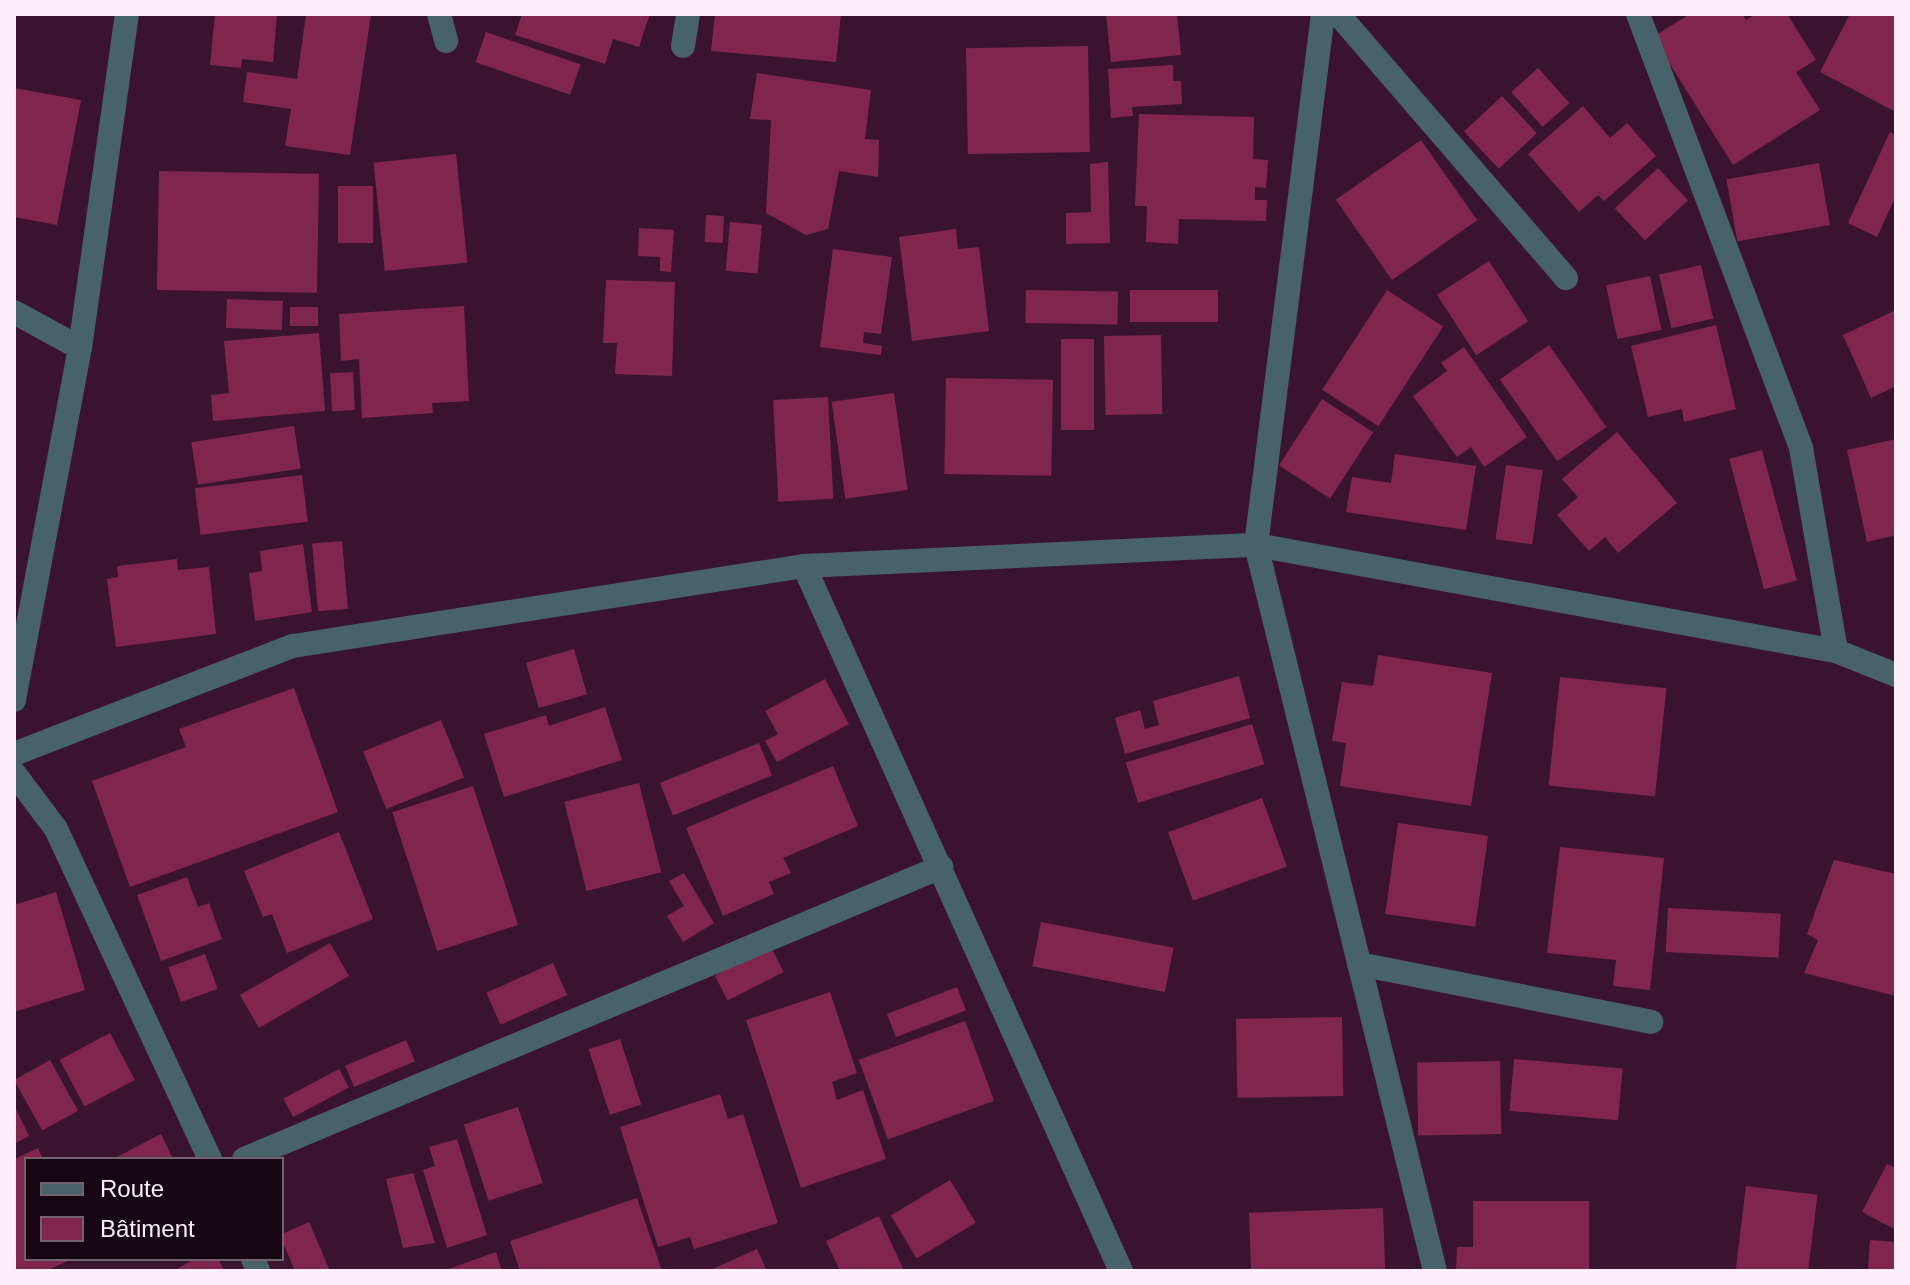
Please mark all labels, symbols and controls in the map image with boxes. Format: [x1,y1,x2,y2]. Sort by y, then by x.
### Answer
legend [24,1157,284,1261]
text: Route [100,1175,164,1202]
text: Bâtiment [100,1215,195,1242]

